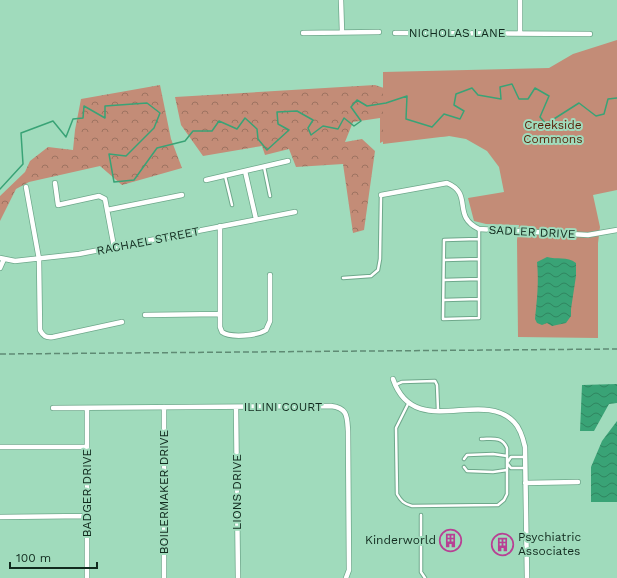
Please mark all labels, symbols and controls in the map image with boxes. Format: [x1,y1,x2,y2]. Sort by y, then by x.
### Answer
street label: NICHOLAS LANE [409,26,506,40]
park label: Creekside Commons [523,118,583,146]
street label: SADLER DRIVE [488,223,576,241]
street label: RACHAEL STREET [95,224,201,258]
street label: ILLINI COURT [244,400,322,414]
street label: BOILERMAKER DRIVE [157,429,171,554]
street label: BADGER DRIVE [80,448,94,537]
street label: LIONS DRIVE [230,454,244,530]
building icon: Kinderworld [438,527,464,553]
place label: Psychiatric Associates [518,530,581,558]
building icon: Psychiatric Associates [490,531,516,557]
place label: Kinderworld [365,533,436,547]
scale bar [10,544,97,570]
text: 100 m [16,551,51,565]

